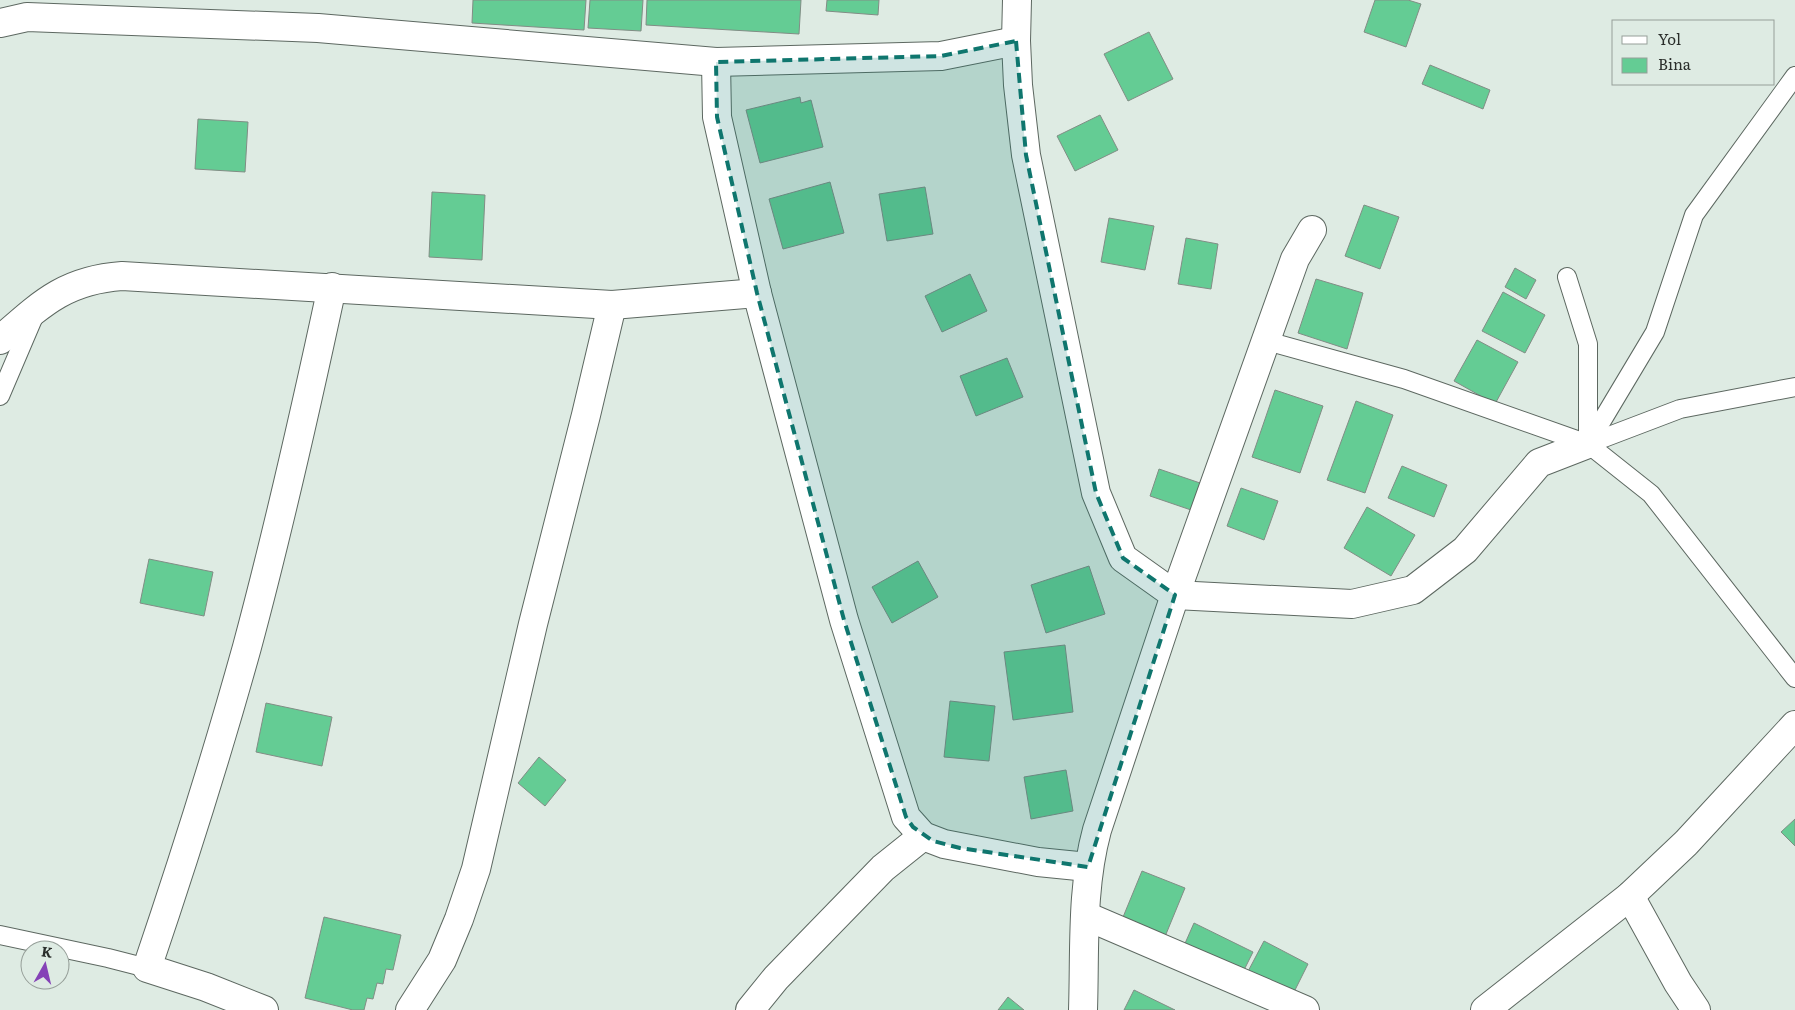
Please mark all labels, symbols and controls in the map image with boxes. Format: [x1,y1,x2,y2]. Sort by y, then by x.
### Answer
legend [1612,20,1775,85]
text: Yol [1658,27,1681,50]
text: Bina [1658,52,1692,75]
north arrow [20,940,70,990]
text: K [40,940,54,962]

